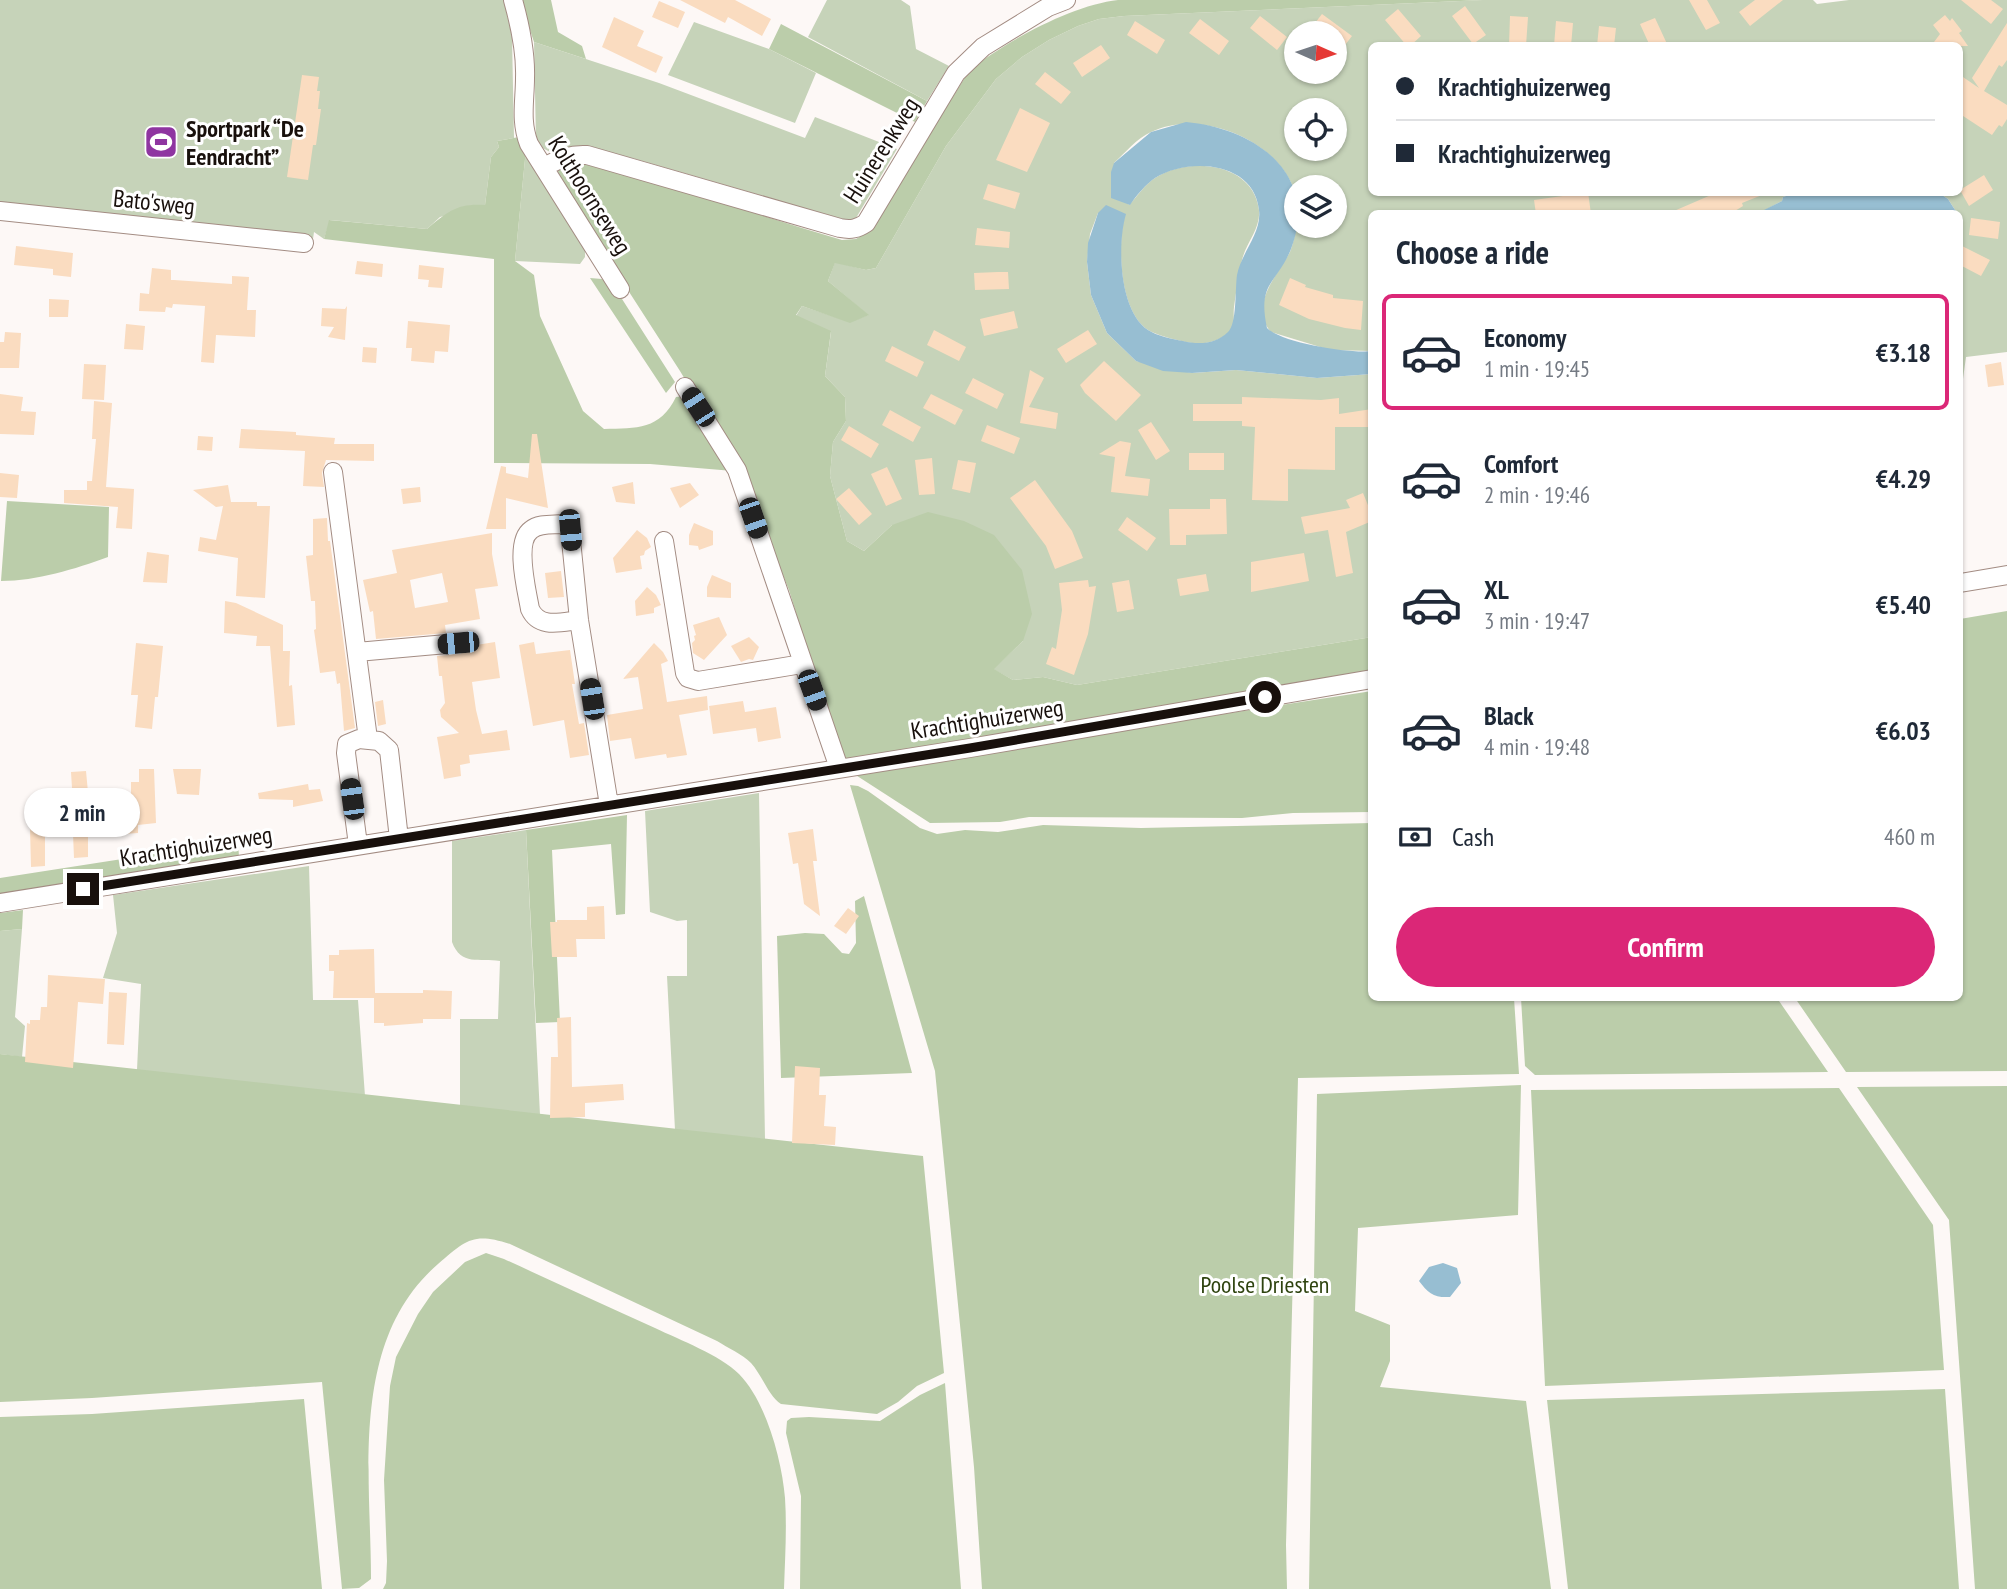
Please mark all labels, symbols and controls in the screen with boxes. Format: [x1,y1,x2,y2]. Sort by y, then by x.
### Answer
north arrow [1284,21,1348,84]
map controls [1284,21,1347,238]
text: Krachtighuizerweg [1438,70,1611,103]
street label: Huinerenkweg [836,91,926,209]
button: locate [1284,98,1347,161]
place label: Sportpark “De Eendracht” [186,113,304,172]
sports icon: Sportpark “De Eendracht” [142,123,180,161]
street label: Kolthoornseweg [541,130,639,260]
text: Krachtighuizerweg [1438,137,1611,170]
button: layers [1284,175,1347,238]
street label: Bato'sweg [112,182,196,222]
text: Choose a ride [1396,231,1549,273]
icon: car [1400,321,1463,384]
text: Economy [1484,321,1566,354]
text: €3.18 [1876,336,1931,369]
text: 1 min · 19:45 [1484,354,1590,383]
car [678,384,719,430]
icon: car [1400,447,1463,510]
text: Comfort [1484,447,1558,480]
text: €4.29 [1876,462,1931,495]
text: 2 min · 19:46 [1484,480,1590,509]
car [737,495,770,541]
car [558,508,583,552]
icon: car [1400,573,1463,636]
text: XL [1484,573,1509,606]
text: €5.40 [1876,588,1931,621]
text: 3 min · 19:47 [1484,606,1590,635]
car [437,631,480,655]
car [795,667,830,713]
car [579,677,606,721]
route start [1249,681,1281,713]
street label: Krachtighuizerweg [909,692,1065,746]
icon: car [1400,699,1463,762]
text: Black [1484,699,1534,732]
text: €6.03 [1876,714,1931,747]
text: 4 min · 19:48 [1484,732,1590,761]
car [339,777,366,821]
callout: 2 min [25,788,141,836]
text: 2 min [59,798,105,827]
icon: cash [1396,818,1434,856]
street label: Krachtighuizerweg [118,819,274,873]
text: Cash [1452,820,1494,853]
text: 460 m [1884,822,1935,851]
route end [67,873,99,905]
button: Confirm [1396,907,1935,987]
park label: Poolse Driesten [1201,1269,1329,1300]

